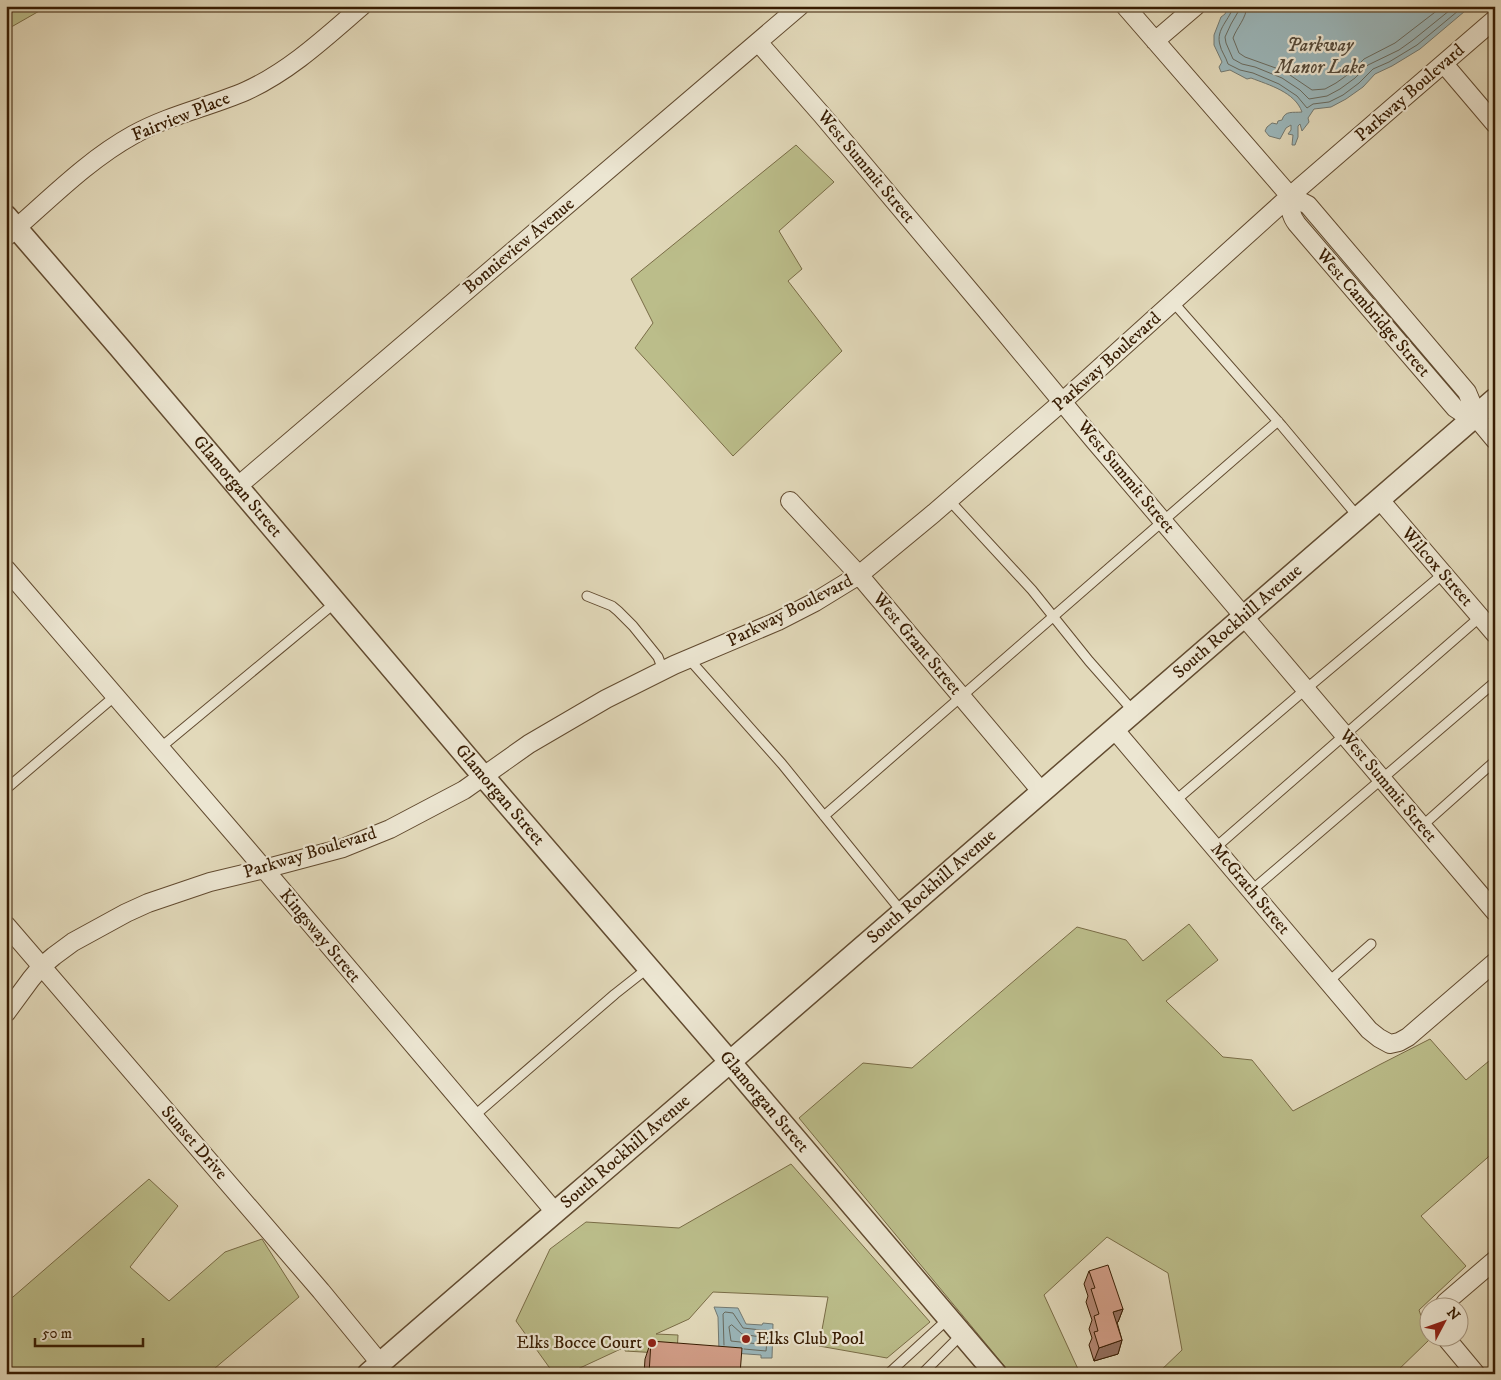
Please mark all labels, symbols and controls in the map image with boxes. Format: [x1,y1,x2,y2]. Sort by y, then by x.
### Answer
water label: Parkway Manor Lake [1274,34,1365,79]
street label: Parkway Boulevard [1351,39,1469,147]
street label: Fairview Place [129,87,233,147]
street label: West Summit Street [812,105,920,228]
street label: Bonnieview Avenue [459,193,579,299]
street label: West Cambridge Street [1311,243,1435,382]
street label: Parkway Boulevard [1048,308,1166,416]
street label: West Summit Street [1072,415,1180,538]
street label: Glamorgan Street [188,431,287,542]
street label: Wilcox Street [1396,522,1478,611]
street label: South Rockhill Avenue [1169,560,1307,684]
street label: Parkway Boulevard [724,570,856,652]
street label: West Grant Street [867,587,966,700]
street label: West Summit Street [1334,724,1442,847]
street label: Glamorgan Street [450,740,550,851]
street label: Parkway Boulevard [241,822,379,884]
street label: South Rockhill Avenue [862,825,1001,949]
street label: McGrath Street [1205,839,1295,939]
street label: Kingsway Street [274,885,366,987]
street label: Glamorgan Street [715,1047,814,1158]
street label: South Rockhill Avenue [556,1090,695,1214]
street label: Sunset Drive [156,1102,232,1184]
north arrow [1418,1298,1468,1348]
text: N [1442,1304,1464,1325]
scale bar [35,1315,142,1347]
text: 50 m [42,1324,72,1343]
place label: Elks Club Pool [756,1328,865,1350]
place label: Elks Bocce Court [516,1332,642,1354]
marker: Elks Club Pool [740,1333,752,1345]
marker: Elks Bocce Court [646,1337,658,1349]

